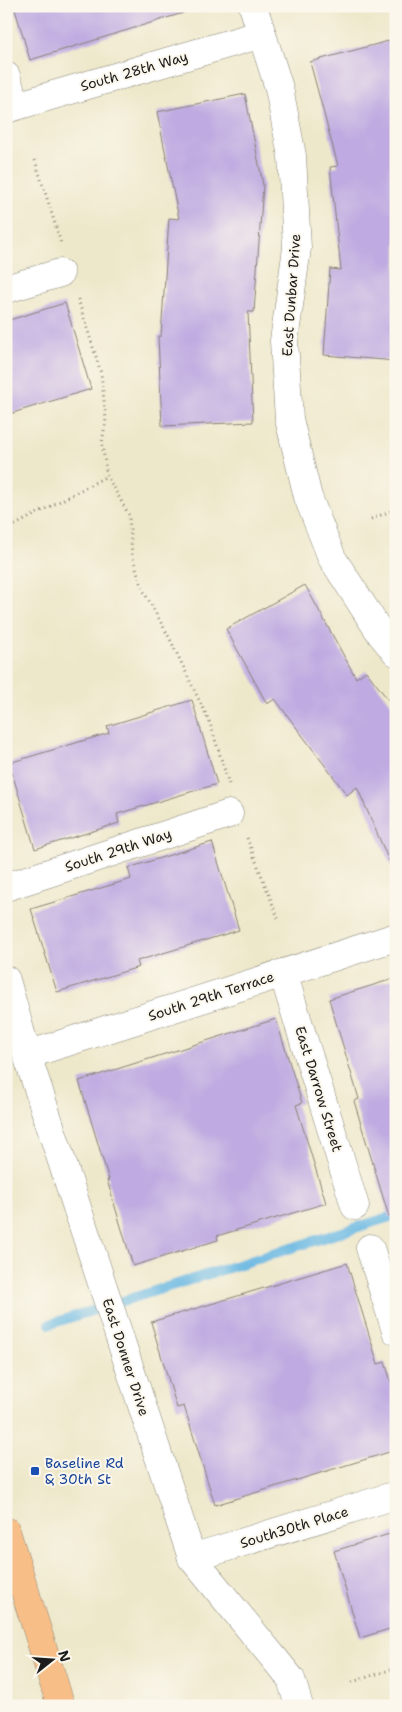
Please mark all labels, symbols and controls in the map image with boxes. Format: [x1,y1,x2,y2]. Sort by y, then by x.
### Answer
street label: South 28th Way [78,47,190,95]
street label: East Dunbar Drive [278,233,304,357]
street label: South 29th Way [62,824,174,876]
street label: South 29th Terrace [146,967,276,1025]
street label: East Darrow Street [291,1024,347,1154]
street label: East Donner Drive [98,1296,154,1418]
place label: Baseline Rd & 30th St [45,1454,124,1488]
marker: Baseline Rd & 30th St [29,1465,41,1477]
street label: South30th Place [238,1502,351,1552]
north arrow [28,1634,78,1684]
text: N [54,1648,75,1664]

